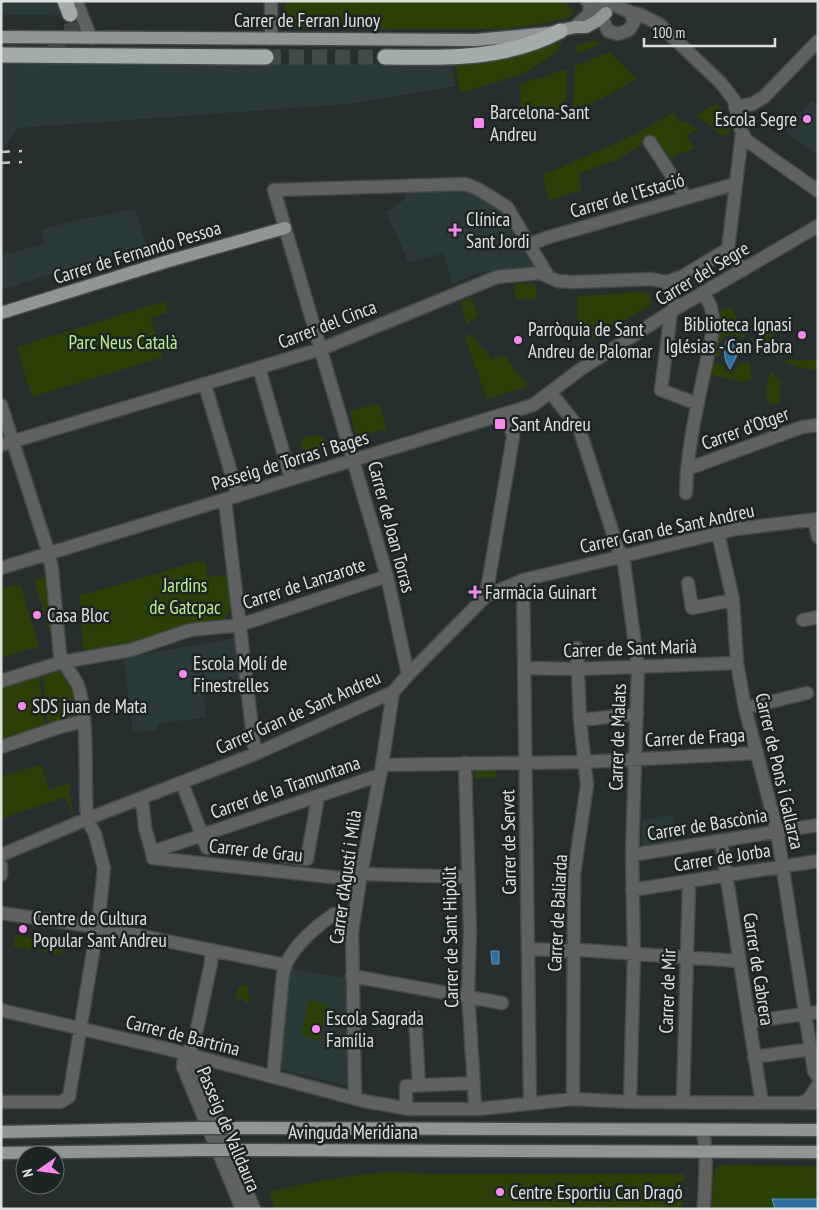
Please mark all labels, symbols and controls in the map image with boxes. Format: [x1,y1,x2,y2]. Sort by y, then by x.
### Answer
street label: Carrer de Ferran Junoy [234,8,381,32]
scale bar [644,15,775,47]
text: 100 m [652,23,685,42]
place label: Barcelona-Sant Andreu [490,100,590,146]
place label: Escola Segre [715,107,797,131]
marker: Escola Segre [801,113,813,125]
marker: Barcelona-Sant Andreu [472,116,486,130]
street label: Carrer de l'Estació [567,167,687,223]
place label: Clínica Sant Jordi [466,207,530,253]
street label: Carrer de Fernando Pessoa [50,215,224,289]
marker: Clínica Sant Jordi [448,223,462,237]
street label: Carrer del Segre [651,236,753,310]
street label: Carrer del Cinca [274,294,380,354]
place label: Biblioteca Ignasi Iglésias - Can Fabra [665,312,792,358]
place label: Parròquia de Sant Andreu de Palomar [528,317,653,363]
marker: Biblioteca Ignasi Iglésias - Can Fabra [796,329,808,341]
park label: Parc Neus Català [69,330,177,354]
marker: Parròquia de Sant Andreu de Palomar [512,334,524,346]
street label: Carrer d'Otger [698,401,793,455]
place label: Sant Andreu [511,412,591,436]
marker: Sant Andreu [493,417,507,431]
street label: Passeig de Torras i Bages [209,425,371,495]
street label: Carrer de Joan Torras [363,459,421,595]
street label: Carrer Gran de Sant Andreu [578,498,756,558]
street label: Carrer de Lanzarote [239,552,369,614]
park label: Jardins de Gatcpac [149,573,221,619]
place label: Farmàcia Guinart [485,580,597,604]
marker: Farmàcia Guinart [469,586,481,598]
place label: Casa Bloc [47,603,110,627]
marker: Casa Bloc [31,609,43,621]
street label: Carrer de Sant Marià [563,634,697,662]
place label: Escola Molí de Finestrelles [193,651,287,697]
street label: Carrer Gran de Sant Andreu [212,665,384,759]
marker: Escola Molí de Finestrelles [177,668,189,680]
street label: Carrer de Malats [603,683,631,791]
street label: Carrer de Pons i Gallarza [750,690,810,852]
place label: SDS juan de Mata [32,694,147,718]
marker: SDS juan de Mata [16,700,28,712]
street label: Carrer de Fraga [644,722,746,752]
street label: Carrer de la Tramuntana [207,750,363,824]
street label: Carrer de Servet [495,788,521,895]
street label: Carrer de Bascònia [645,803,769,845]
street label: Carrer d'Agustí i Milà [324,809,366,945]
street label: Carrer de Grau [208,833,304,867]
street label: Carrer de Jorba [672,838,772,876]
street label: Carrer de Baliarda [542,854,572,972]
street label: Carrer de Sant Hipòlit [437,865,463,1008]
place label: Centre de Cultura Popular Sant Andreu [33,906,167,952]
street label: Carrer de Cabrera [738,911,780,1027]
marker: Centre de Cultura Popular Sant Andreu [17,923,29,935]
street label: Carrer de Mir [654,947,681,1034]
place label: Escola Sagrada Família [326,1006,424,1052]
street label: Carrer de Bartrina [124,1009,242,1061]
marker: Escola Sagrada Família [310,1023,322,1035]
street label: Passeig de Valldaura [192,1063,266,1195]
street label: Avinguda Meridiana [288,1120,418,1144]
north arrow [15,1145,65,1195]
text: N [18,1167,37,1179]
place label: Centre Esportiu Can Dragó [510,1180,683,1204]
marker: Centre Esportiu Can Dragó [494,1186,506,1198]

